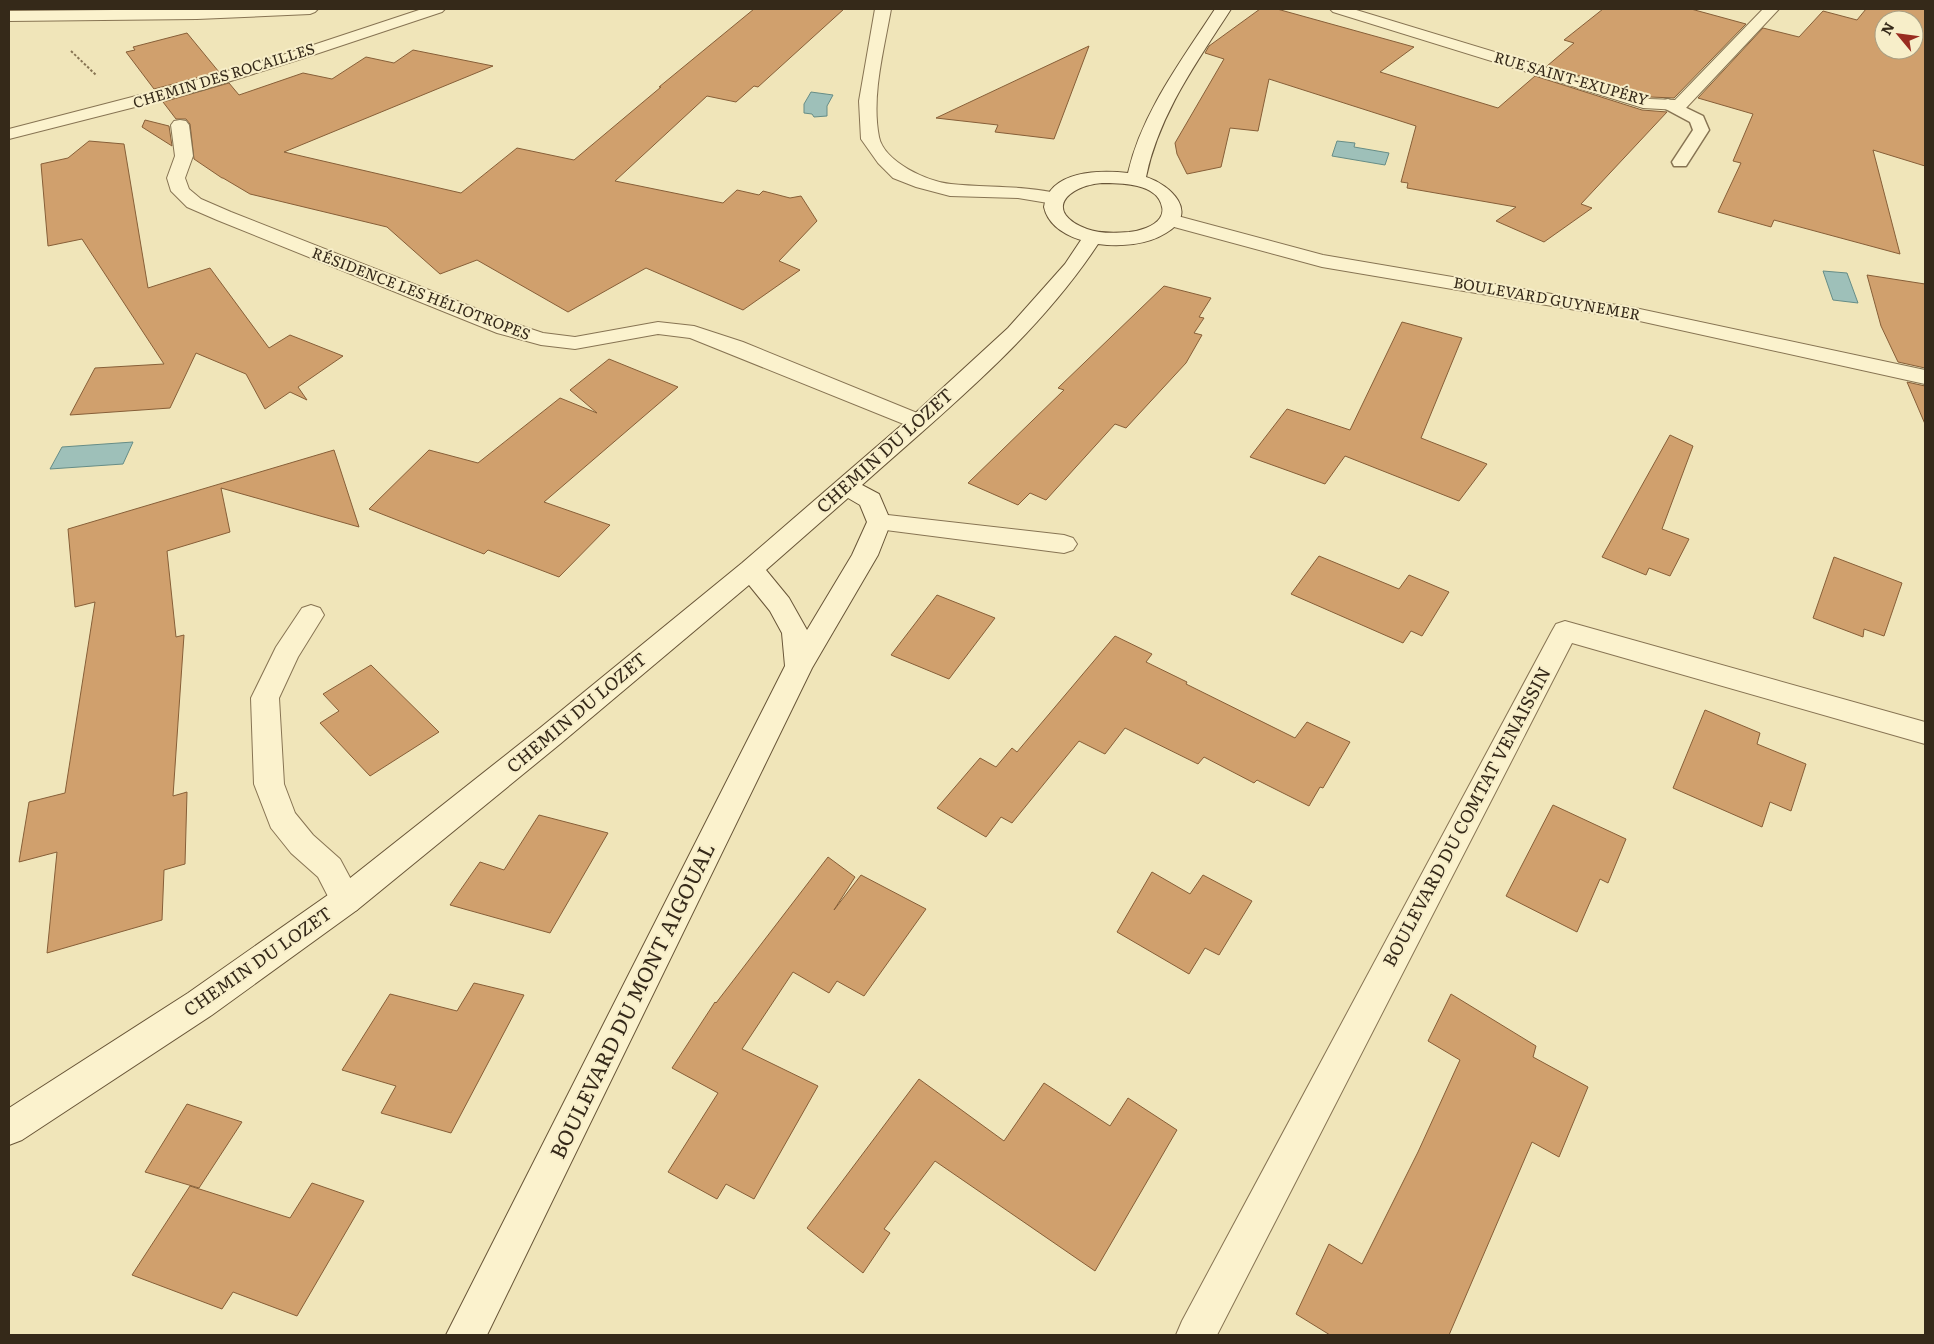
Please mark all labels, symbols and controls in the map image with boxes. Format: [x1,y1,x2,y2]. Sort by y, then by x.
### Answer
north arrow [1874,10,1924,60]
text: N [1875,18,1898,38]
street label: CHEMIN DES ROCAILLES [130,36,317,113]
street label: RUE SAINT-EXUPÉRY [1492,45,1651,111]
street label: RÉSIDENCE LES HÉLIOTROPES [309,240,534,345]
street label: BOULEVARD GUYNEMER [1452,270,1643,325]
street label: CHEMIN DU LOZET [810,381,958,519]
street label: CHEMIN DU LOZET [500,645,652,779]
street label: BOULEVARD DU COMTAT VENAISSIN [1375,662,1557,971]
street label: BOULEVARD DU MONT AIGOUAL [540,837,721,1163]
street label: CHEMIN DU LOZET [177,899,337,1022]

